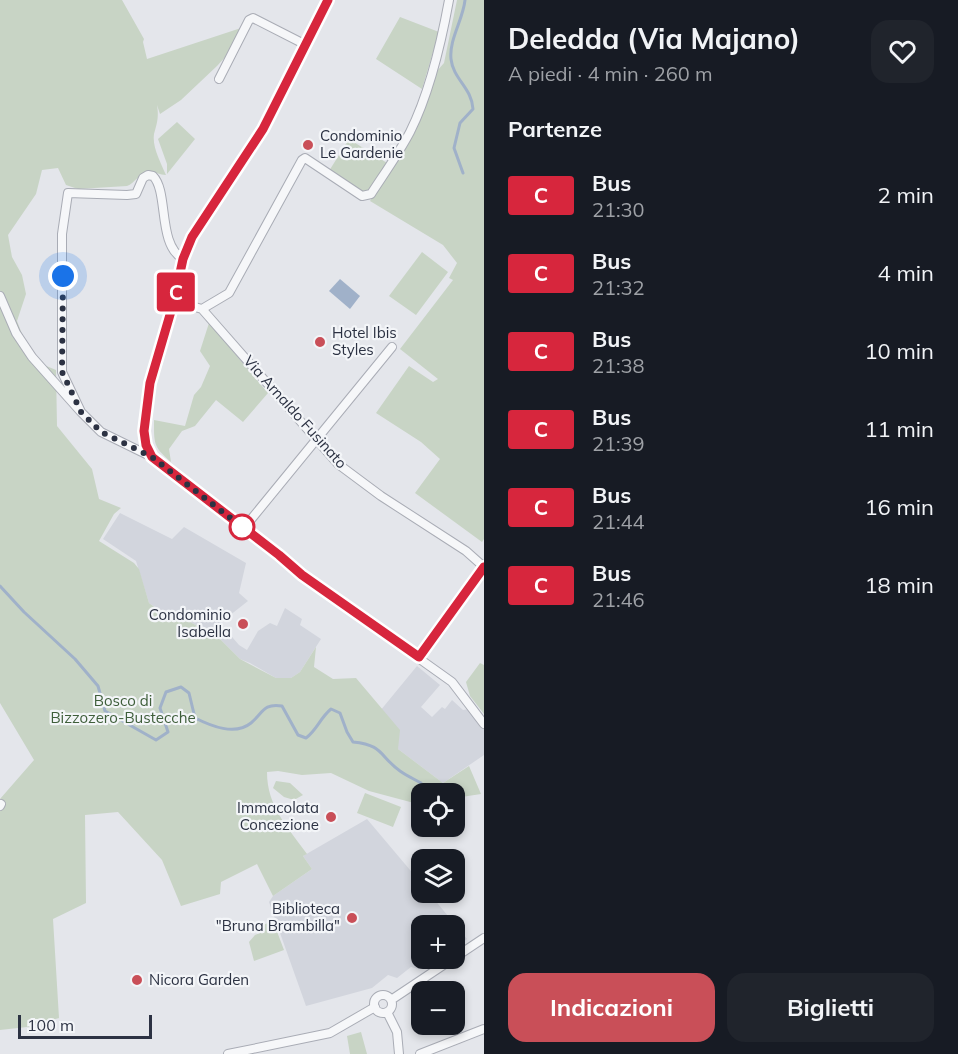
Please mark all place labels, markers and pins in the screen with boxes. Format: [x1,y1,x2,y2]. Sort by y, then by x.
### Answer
place label: Condominio Le Gardenie [320,126,403,162]
marker: Condominio Le Gardenie [301,138,315,152]
place label: Hotel Ibis Styles [332,323,397,359]
marker: Hotel Ibis Styles [313,335,327,349]
unlabelled marker [229,514,255,540]
place label: Condominio Isabella [149,605,231,641]
marker: Condominio Isabella [236,617,250,631]
place label: Immacolata Concezione [237,798,319,834]
marker: Immacolata Concezione [324,810,338,824]
place label: Biblioteca "Bruna Brambilla" [216,899,340,935]
marker: Biblioteca "Bruna Brambilla" [345,911,359,925]
place label: Nicora Garden [149,970,249,989]
marker: Nicora Garden [130,973,144,987]

